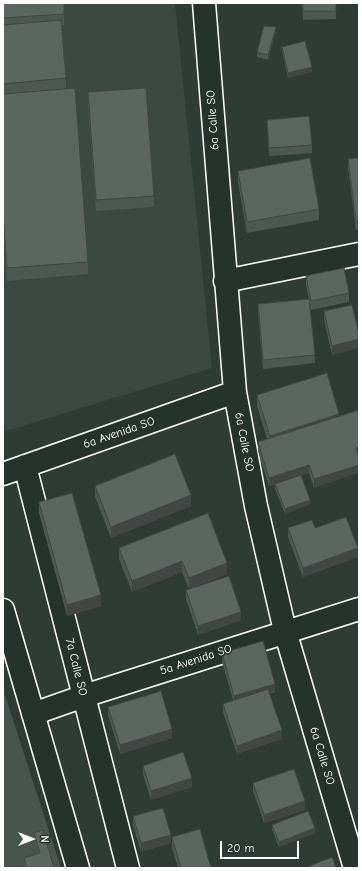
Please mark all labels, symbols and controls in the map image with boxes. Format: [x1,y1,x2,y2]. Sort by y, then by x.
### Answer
street label: 6a Calle SO [204,90,222,150]
street label: 6a Calle SO [231,411,257,473]
street label: 6a Avenida SO [81,414,157,452]
street label: 7a Calle SO [62,637,90,697]
street label: 5a Avenida SO [158,642,234,678]
street label: 6a Calle SO [306,725,338,787]
north arrow [12,819,52,859]
scale bar [222,833,301,859]
text: N [38,835,51,843]
text: 20 m [227,841,255,855]

